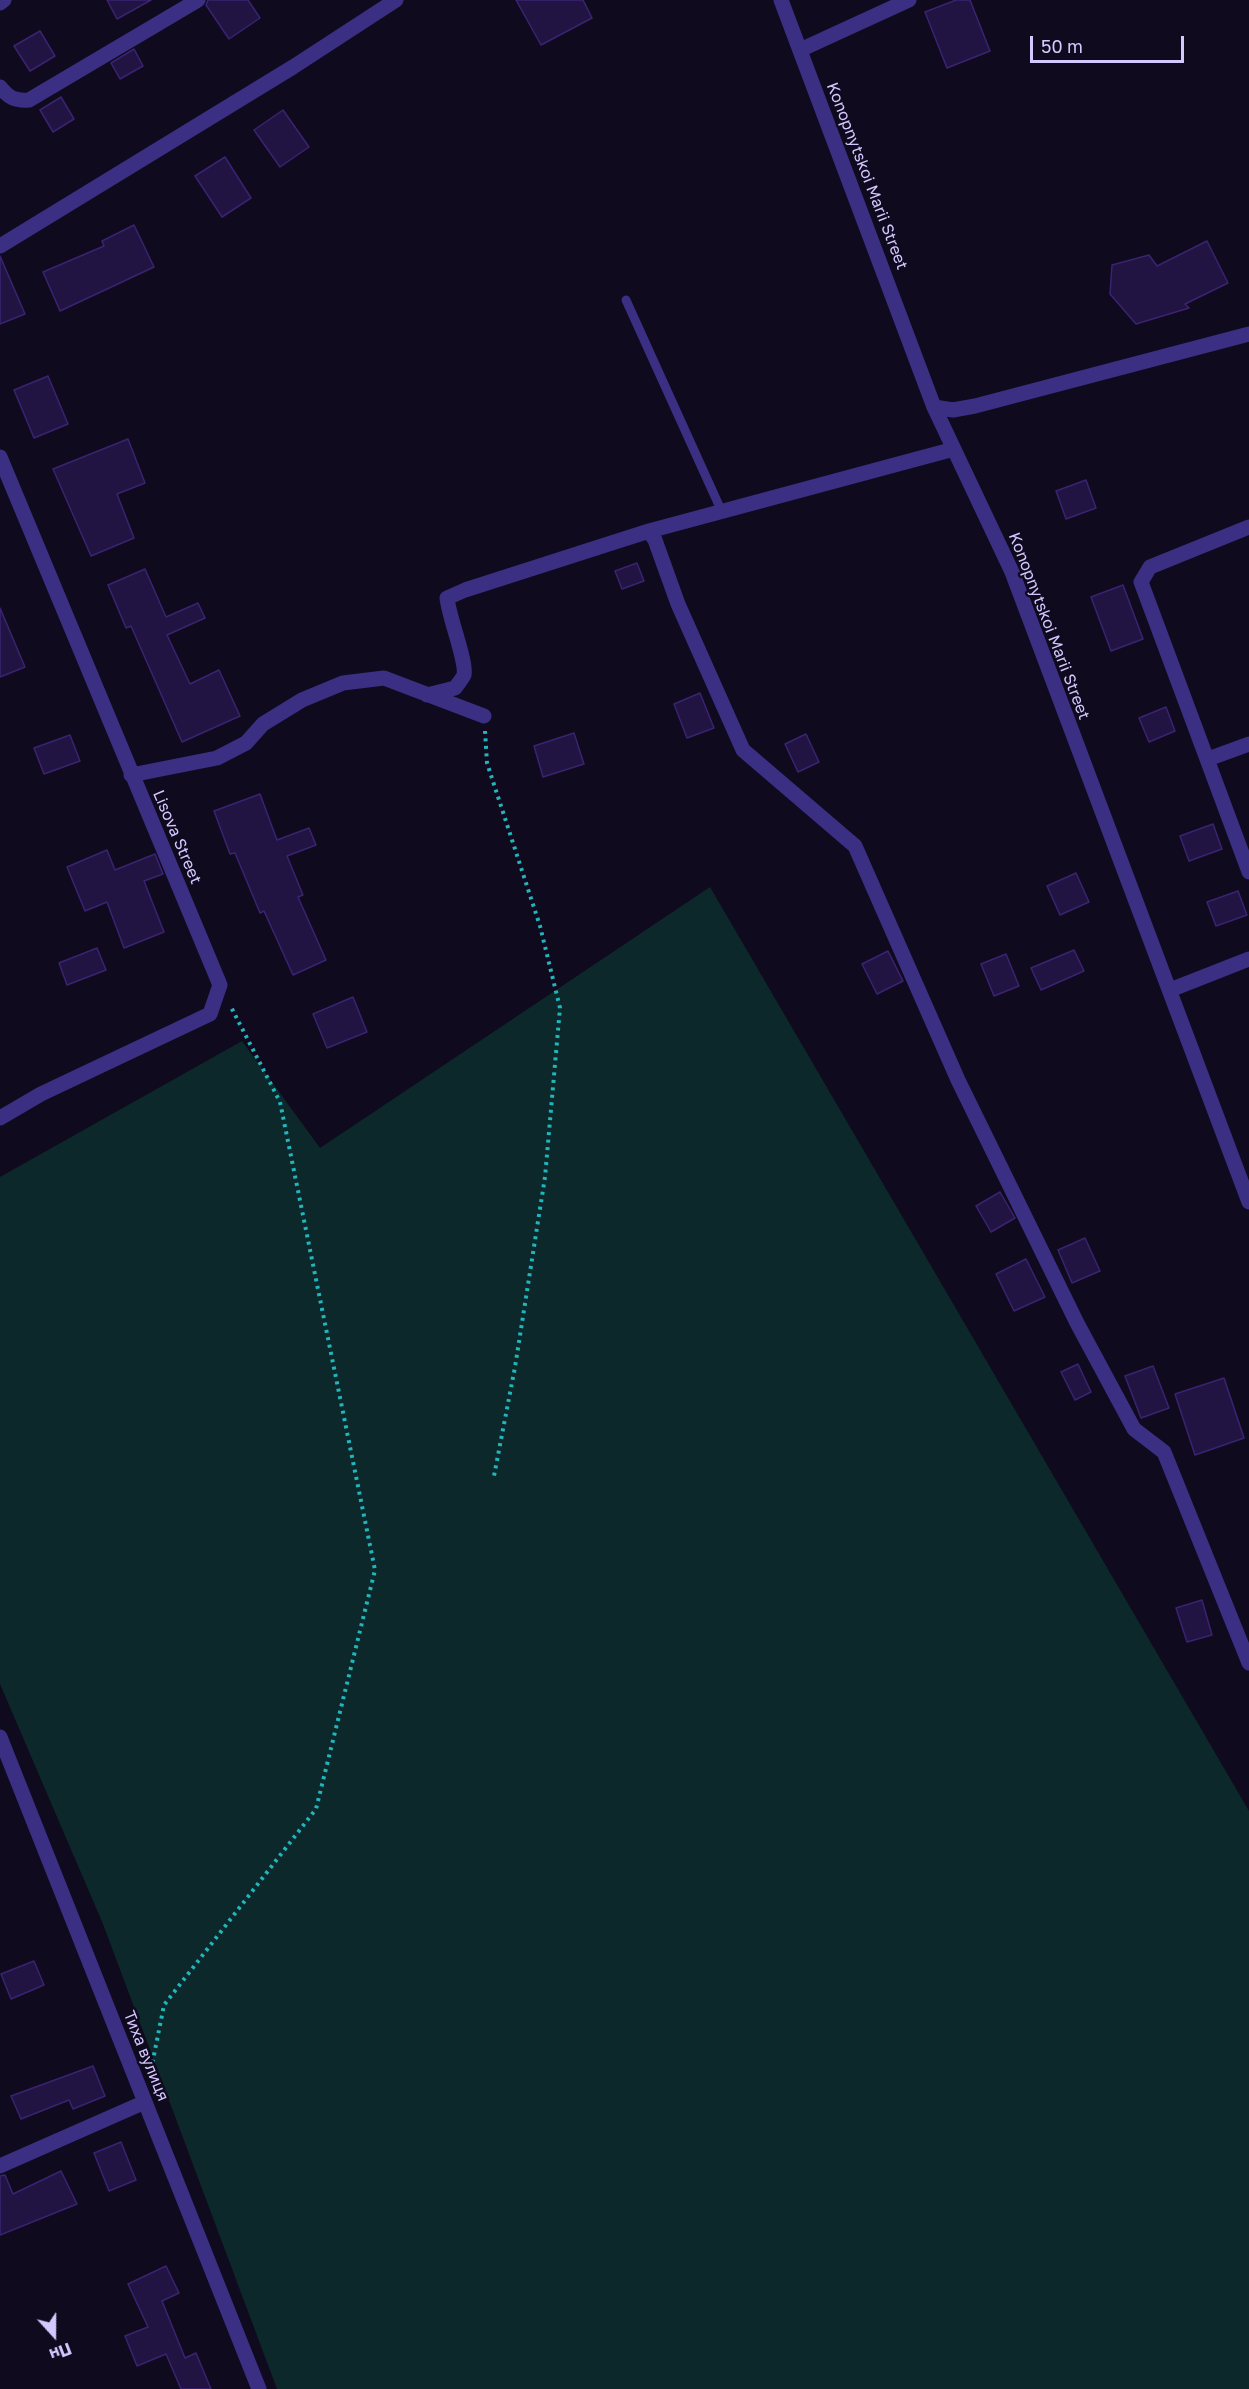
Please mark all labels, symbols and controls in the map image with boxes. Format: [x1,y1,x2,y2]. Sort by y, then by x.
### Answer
scale bar [1033,24,1188,62]
text: 50 m [1041,35,1083,57]
street label: Konopnytskoi Marii Street [822,80,912,272]
street label: Konopnytskoi Marii Street [1004,530,1094,722]
street label: Lisova Street [149,787,205,887]
street label: Тиха вулиця [119,2008,173,2104]
north arrow [24,2305,84,2365]
text: Пн [47,2339,74,2365]

